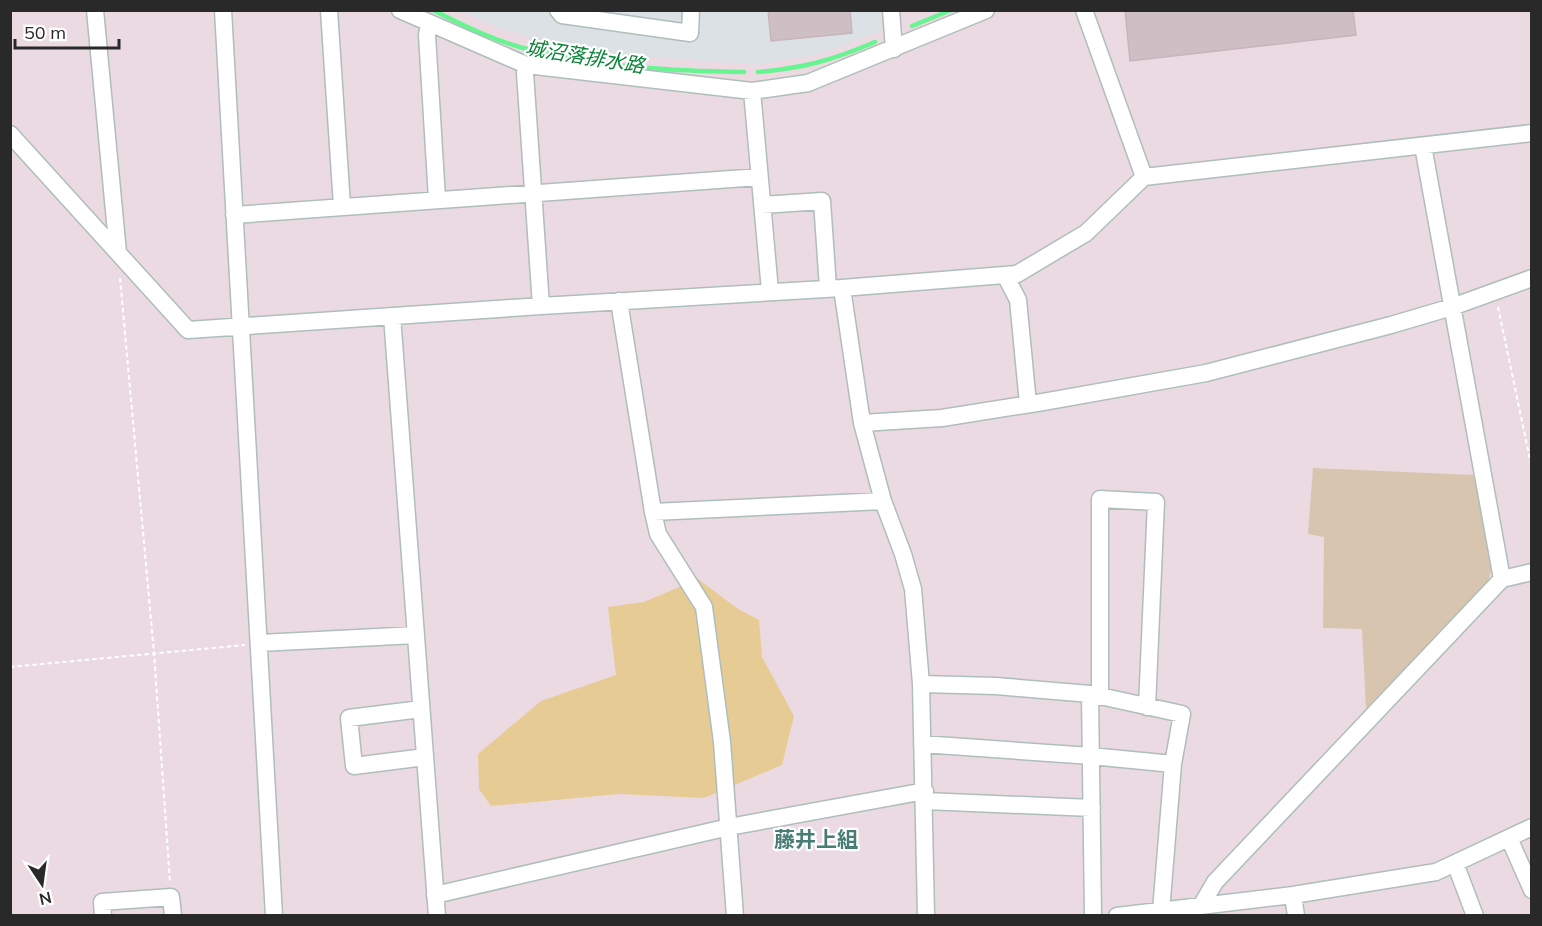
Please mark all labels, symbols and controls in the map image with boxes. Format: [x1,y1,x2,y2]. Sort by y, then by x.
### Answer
scale bar [15,12,118,50]
text: 50 m [24,21,66,44]
water label: 城沼落排水路 [524,34,648,78]
district label: 藤井上組 [774,826,858,852]
north arrow [12,854,72,914]
text: N [37,888,54,910]

